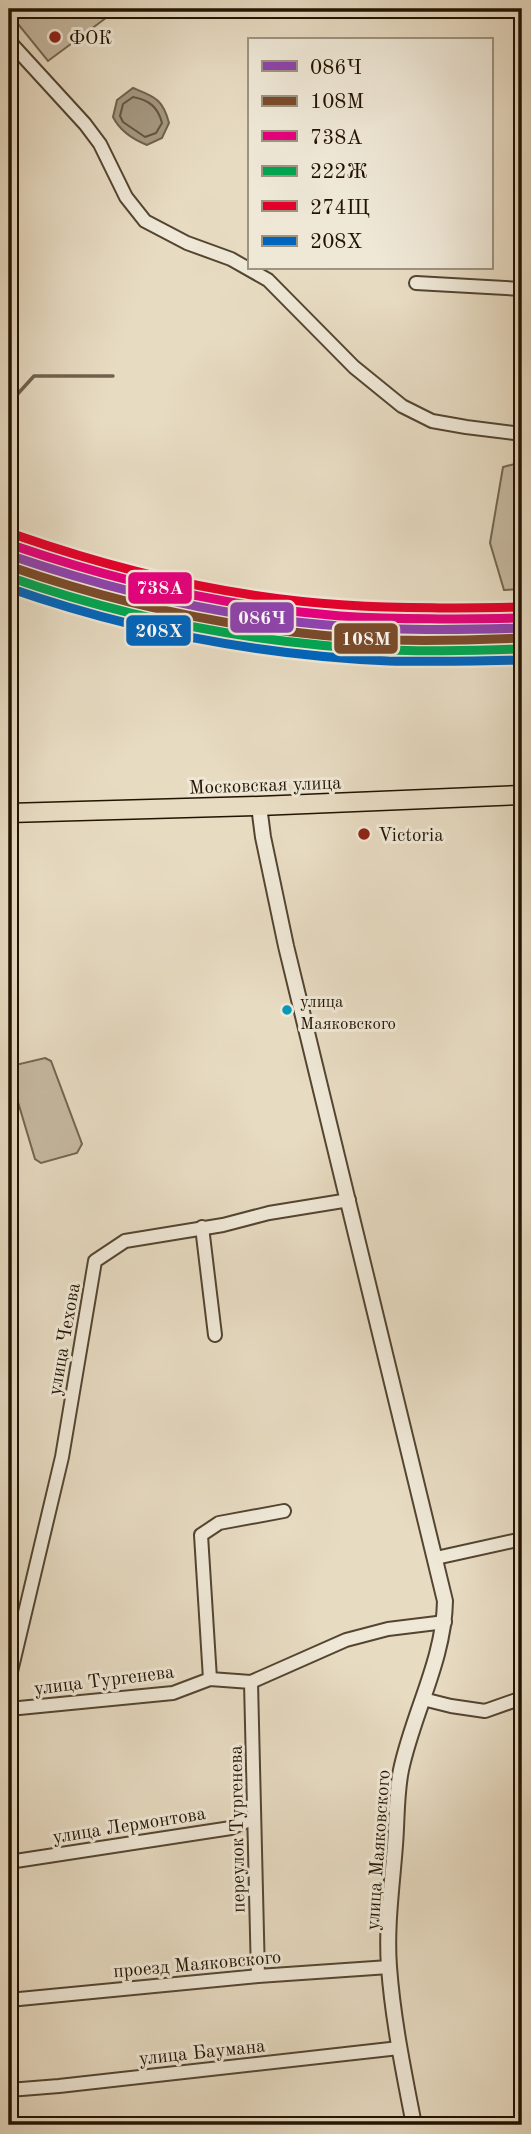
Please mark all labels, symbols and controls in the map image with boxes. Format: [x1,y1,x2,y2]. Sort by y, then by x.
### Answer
marker: ФОК [47,29,63,45]
place label: ФОК [69,30,112,49]
legend [248,38,492,270]
text: 086Ч [310,58,362,79]
text: 108М [310,92,364,113]
text: 738А [310,128,363,149]
text: 222Ж [310,162,368,183]
text: 274Щ [310,198,370,219]
text: 208Х [310,232,363,253]
line badge: 738А [127,571,193,605]
text: 738А [136,580,184,599]
line badge: 086Ч [229,601,295,634]
text: 086Ч [238,610,286,629]
line badge: 208Х [125,614,192,647]
line badge: 108М [333,622,399,655]
text: 208Х [135,623,183,642]
text: 108М [341,631,391,650]
street label: Московская улица [188,774,342,799]
marker: Victoria [356,826,372,842]
place label: Victoria [378,827,444,846]
place label: улица Маяковского [300,994,396,1033]
marker: улица Маяковского [280,1003,294,1017]
street label: улица Чехова [46,1281,85,1397]
street label: улица Тургенева [33,1663,176,1700]
street label: переулок Тургенева [228,1744,249,1913]
street label: улица Маяковского [364,1769,395,1931]
street label: улица Лермонтова [51,1805,208,1848]
street label: проезд Маяковского [112,1949,282,1982]
street label: улица Баумана [138,2037,267,2070]

